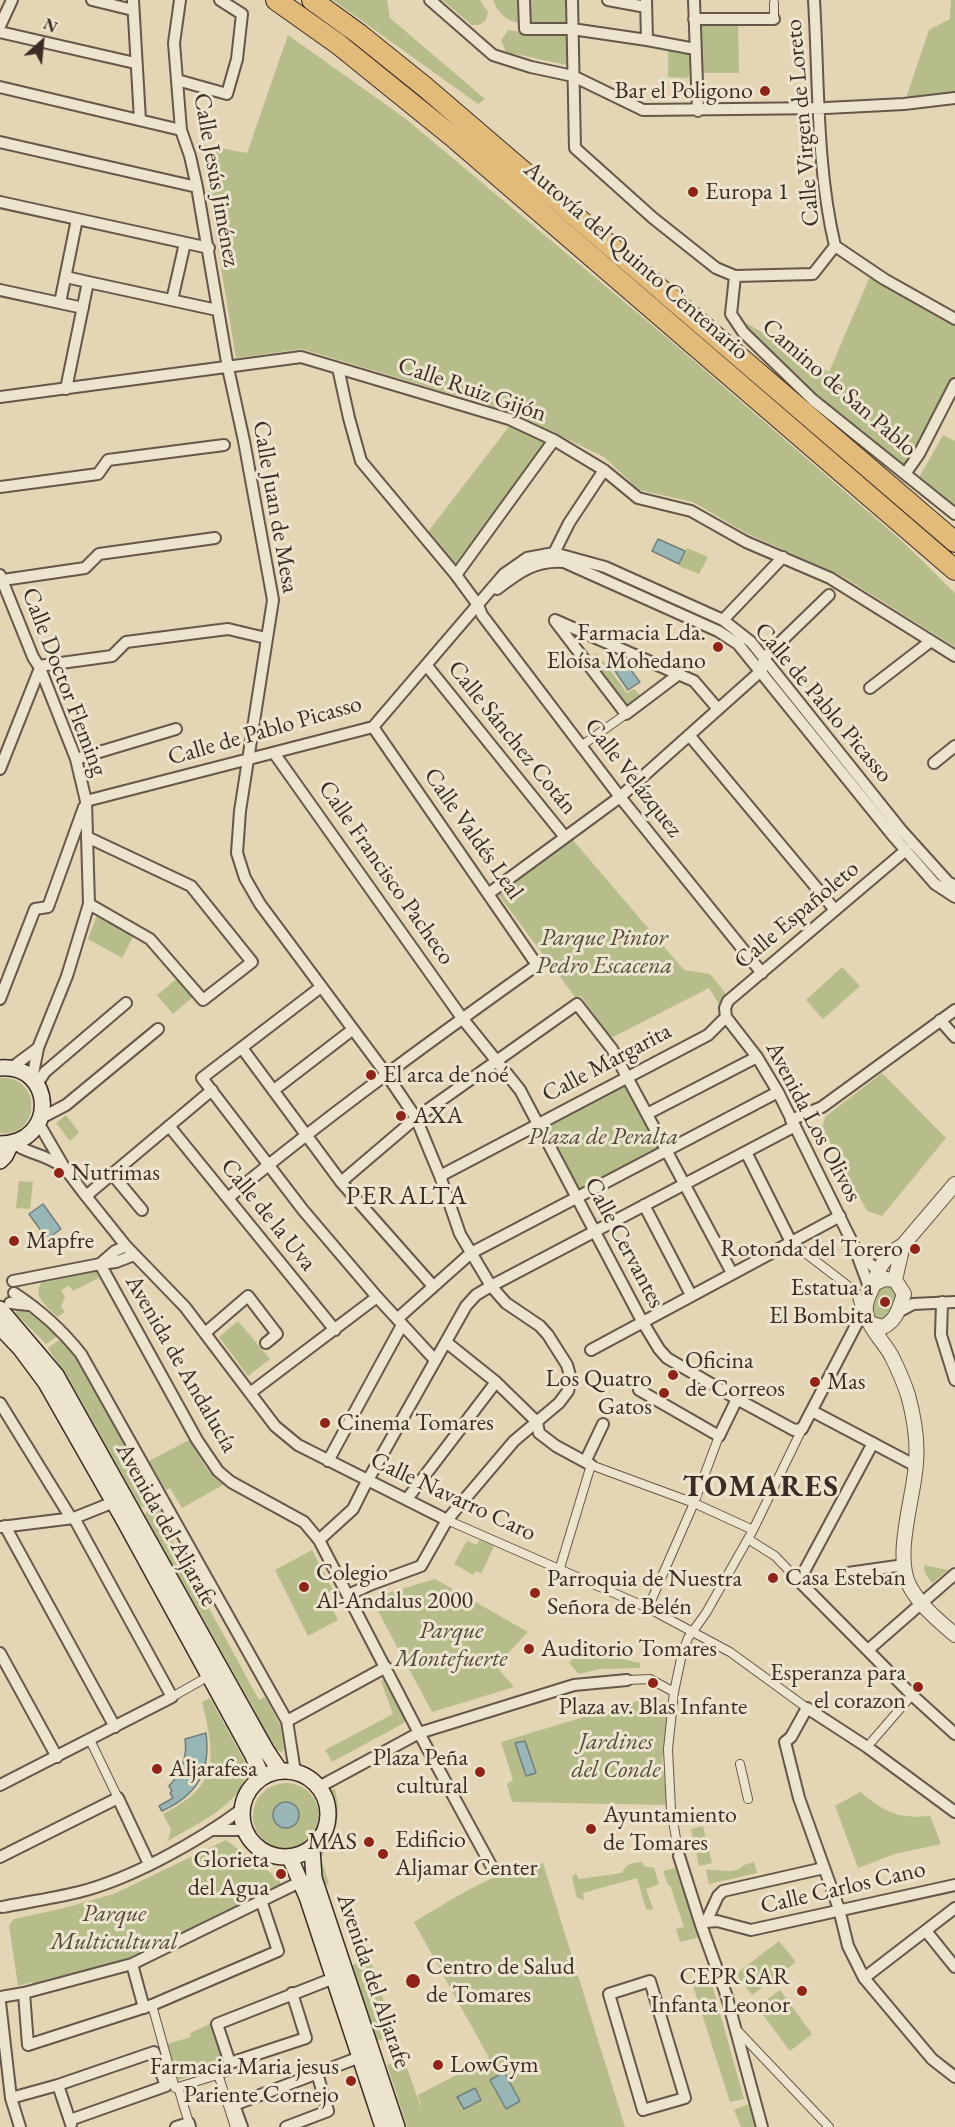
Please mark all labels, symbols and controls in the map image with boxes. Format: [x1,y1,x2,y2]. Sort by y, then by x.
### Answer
north arrow [12,12,72,72]
text: N [40,13,61,38]
street label: Calle Virgen de Loreto [780,18,826,228]
place label: Bar el Poligono [615,77,753,105]
marker: Bar el Poligono [758,84,772,98]
street label: Calle Jesús Jiménez [187,91,245,269]
street label: Autovía del Quinto Centenario [518,155,754,367]
place label: Europa 1 [705,178,789,206]
marker: Europa 1 [686,185,700,199]
street label: Camino de San Pablo [755,313,923,463]
street label: Calle Ruiz Gijón [394,351,550,429]
street label: Calle Juan de Mesa [246,419,304,595]
street label: Calle Doctor Fleming [15,584,113,780]
street label: Calle de Pablo Picasso [748,617,898,789]
place label: Farmacia Lda. Eloísa Mohedano [546,619,706,675]
marker: Farmacia Lda. Eloísa Mohedano [711,640,725,654]
street label: Calle Sánchez Cotán [441,655,583,821]
street label: Calle de Pablo Picasso [165,690,365,772]
street label: Calle Velázquez [578,713,688,843]
street label: Calle Valdés Leal [417,763,529,905]
street label: Calle Francisco Pacheco [312,775,460,971]
street label: Calle Españoleto [729,855,865,975]
park label: Parque Pintor Pedro Escacena [536,924,672,980]
street label: Calle Margarita [538,1017,676,1109]
street label: Avenida Los Olivos [759,1037,867,1207]
place label: El arca de noé [383,1061,509,1089]
marker: El arca de noé [364,1068,378,1082]
place label: AXA [413,1102,463,1130]
marker: AXA [394,1109,408,1123]
park label: Plaza de Peralta [528,1123,678,1151]
street label: Calle de la Uva [214,1153,322,1277]
place label: Nutrimas [71,1159,160,1187]
marker: Nutrimas [52,1166,66,1180]
street label: Calle Cervantes [578,1173,670,1313]
district label: PERALTA [346,1181,468,1213]
place label: Mapfre [26,1227,94,1255]
marker: Mapfre [7,1234,21,1248]
place label: Rotonda del Torero [721,1235,903,1263]
marker: Rotonda del Torero [908,1242,922,1256]
street label: Avenida de Andalucía [118,1270,244,1458]
place label: Estatua a El Bombita [769,1274,873,1330]
marker: Estatua a El Bombita [878,1295,892,1309]
place label: Oficina de Correos [685,1347,785,1403]
place label: Los Quatro Gatos [546,1365,652,1421]
marker: Oficina de Correos [666,1368,680,1382]
place label: Mas [827,1368,865,1396]
marker: Mas [808,1375,822,1389]
marker: Los Quatro Gatos [657,1386,671,1400]
place label: Cinema Tomares [337,1409,494,1437]
marker: Cinema Tomares [318,1416,332,1430]
street label: Avenida del Aljarafe [109,1438,223,1612]
street label: Calle Navarro Caro [366,1446,540,1548]
district label: TOMARES [682,1470,840,1506]
place label: Colegio Al-Andalus 2000 [316,1559,473,1615]
place label: Casa Esteban [785,1564,906,1592]
place label: Parroquia de Nuestra Señora de Belén [547,1565,742,1621]
marker: Casa Esteban [766,1571,780,1585]
marker: Colegio Al-Andalus 2000 [297,1580,311,1594]
marker: Parroquia de Nuestra Señora de Belén [528,1586,542,1600]
park label: Parque Montefuerte [395,1617,507,1673]
place label: Auditorio Tomares [541,1635,717,1663]
marker: Auditorio Tomares [522,1642,536,1656]
place label: Esperanza para el corazon [770,1659,906,1715]
marker: Plaza av. Blas Infante [646,1676,660,1690]
marker: Esperanza para el corazon [911,1680,925,1694]
place label: Plaza av. Blas Infante [559,1693,747,1721]
park label: Jardines del Conde [571,1728,661,1784]
place label: Plaza Peña cultural [373,1744,468,1800]
place label: Aljarafesa [169,1755,258,1783]
marker: Aljarafesa [150,1762,164,1776]
marker: Plaza Peña cultural [473,1765,487,1779]
place label: Ayuntamiento de Tomares [603,1801,737,1857]
marker: Ayuntamiento de Tomares [584,1822,598,1836]
place label: Edificio Aljamar Center [395,1826,537,1882]
place label: MAS [308,1828,357,1856]
marker: MAS [362,1835,376,1849]
place label: Glorieta del Agua [188,1846,269,1902]
marker: Edificio Aljamar Center [376,1847,390,1861]
street label: Calle Carlos Cano [758,1855,928,1921]
marker: Glorieta del Agua [274,1867,288,1881]
street label: Avenida del Aljarafe [330,1890,416,2072]
park label: Parque Multicultural [50,1900,178,1956]
place label: Centro de Salud de Tomares [426,1953,575,2009]
place label: CEPR SAR Infanta Leonor [650,1963,790,2019]
marker: Centro de Salud de Tomares [404,1972,422,1990]
marker: CEPR SAR Infanta Leonor [795,1984,809,1998]
place label: LowGym [450,2051,539,2079]
place label: Farmacia Maria jesus Pariente Cornejo [150,2053,339,2109]
marker: LowGym [431,2058,445,2072]
marker: Farmacia Maria jesus Pariente Cornejo [344,2074,358,2088]

